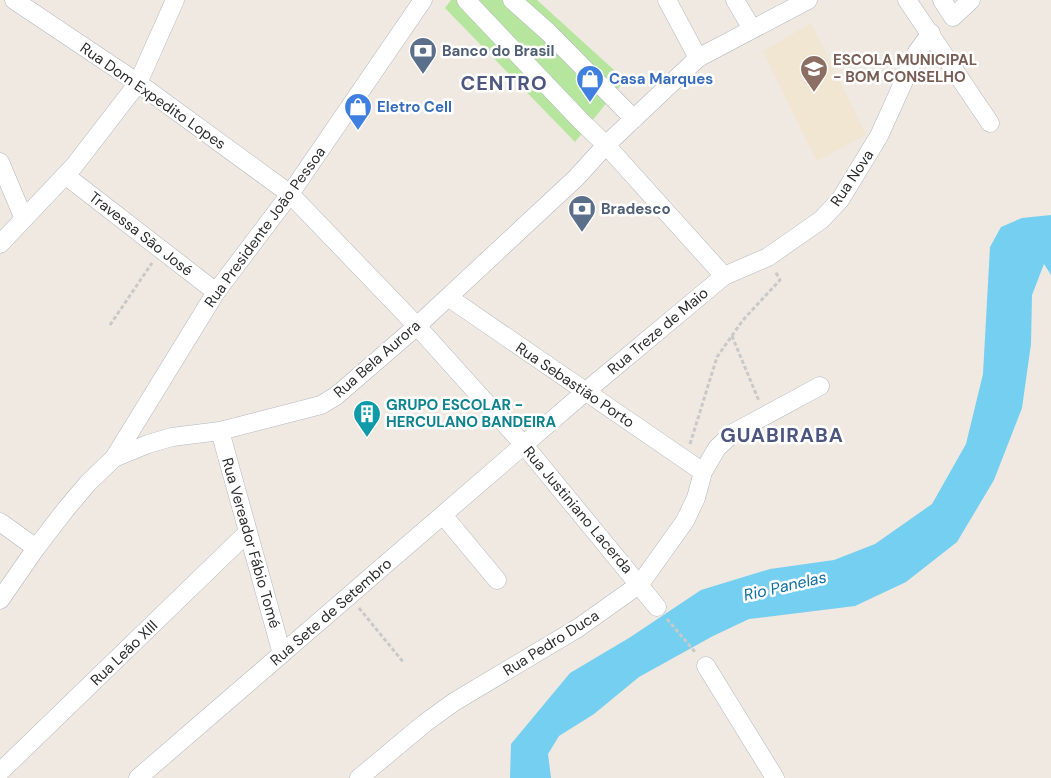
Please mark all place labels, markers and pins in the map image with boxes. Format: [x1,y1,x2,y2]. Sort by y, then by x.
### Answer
bank icon: Banco do Brasil [408,36,438,75]
place label: Banco do Brasil [442,41,555,61]
place label: ESCOLA MUNICIPAL - BOM CONSELHO [833,50,977,87]
school or university icon: ESCOLA MUNICIPAL - BOM CONSELHO [799,54,829,93]
shop icon: Casa Marques [575,64,605,103]
place label: Casa Marques [609,69,713,89]
shop icon: Eletro Cell [343,92,373,131]
place label: Eletro Cell [377,97,452,117]
bank icon: Bradesco [567,194,597,233]
place label: Bradesco [601,199,671,219]
place label: GRUPO ESCOLAR - HERCULANO BANDEIRA [386,395,556,432]
building icon: GRUPO ESCOLAR - HERCULANO BANDEIRA [352,399,382,438]

